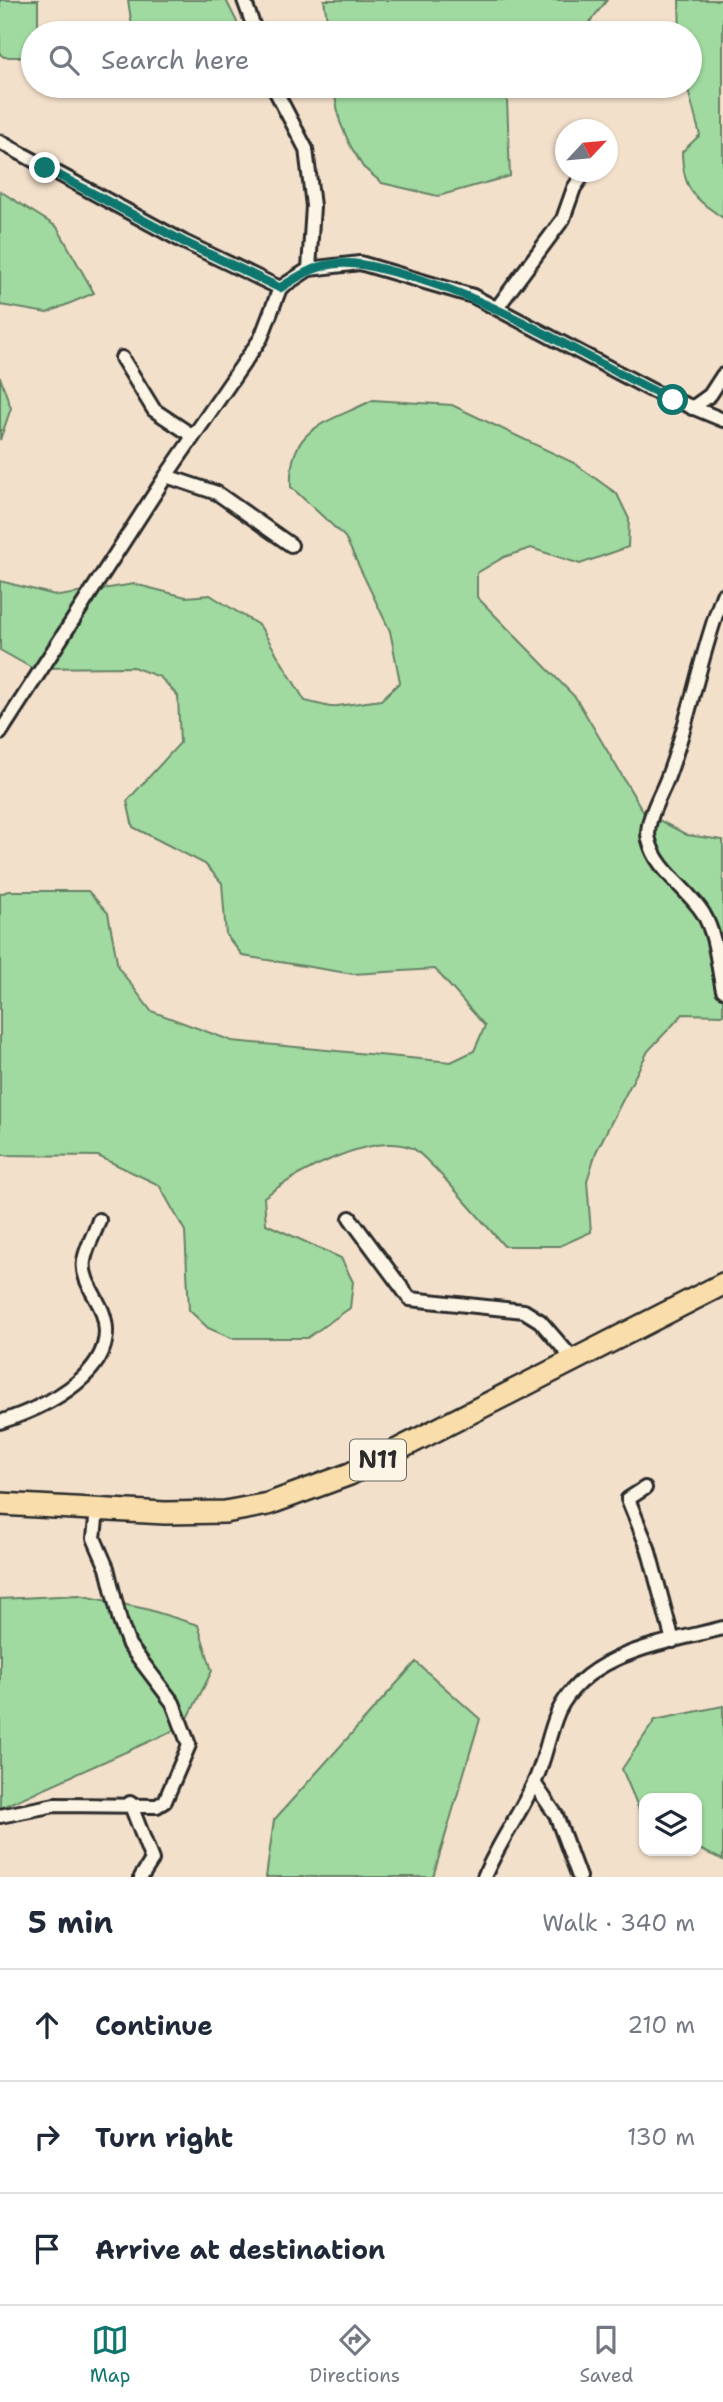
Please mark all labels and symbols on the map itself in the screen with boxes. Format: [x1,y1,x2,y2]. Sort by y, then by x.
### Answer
north arrow [555,119,618,182]
route end [29,152,60,183]
route start [657,384,688,415]
road number: N11 [350,1440,406,1480]

